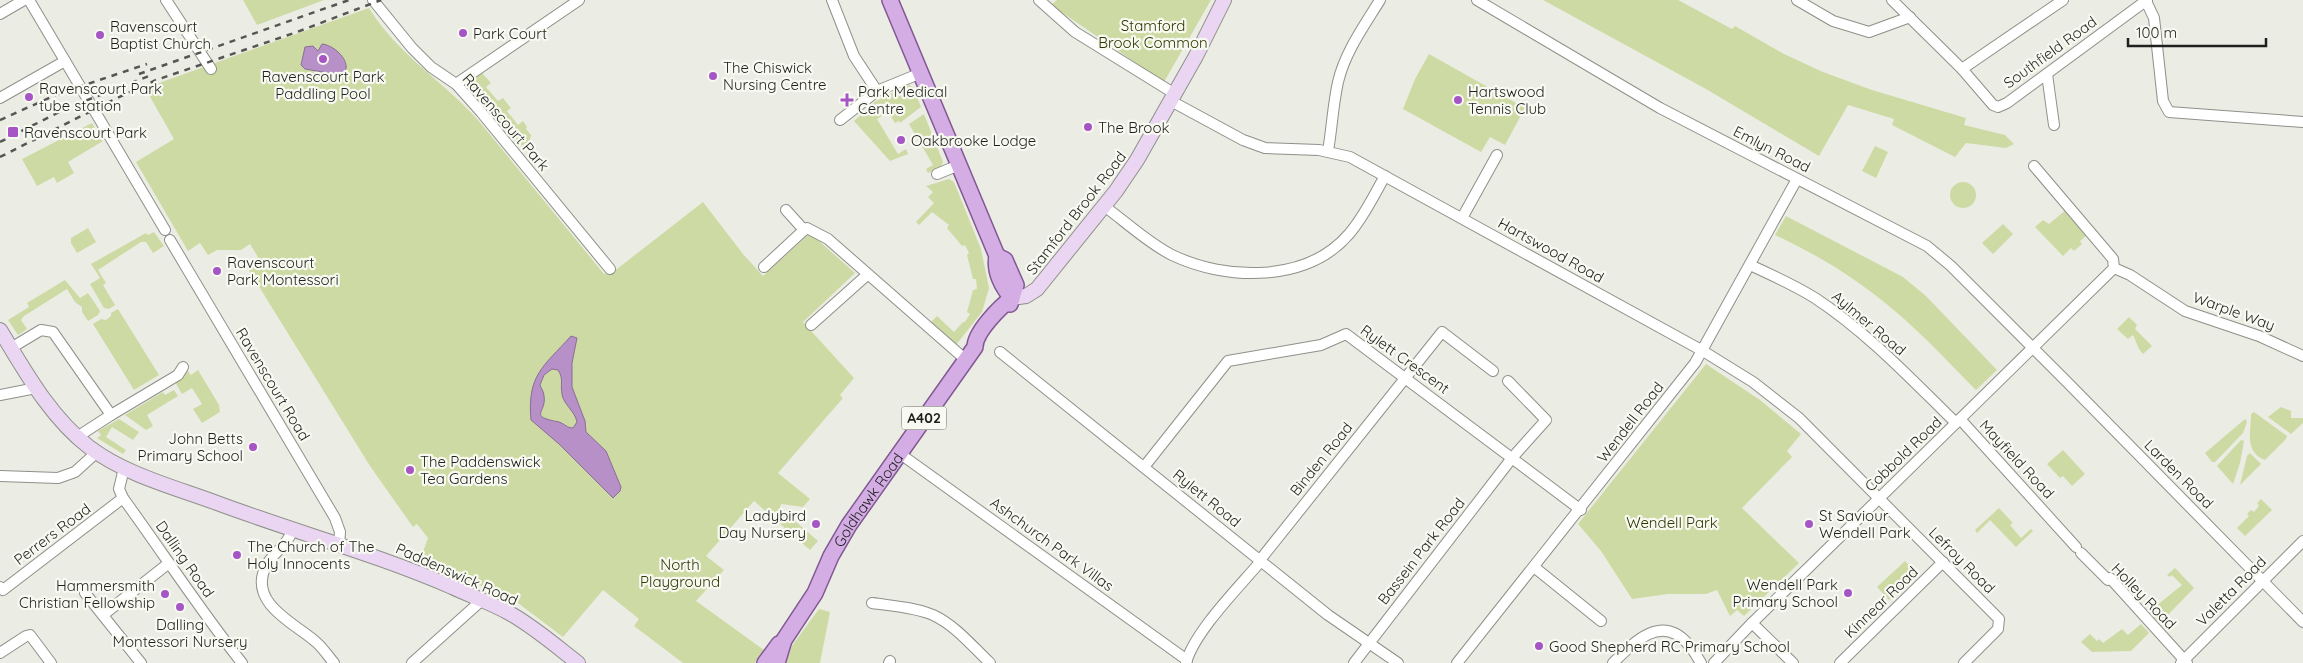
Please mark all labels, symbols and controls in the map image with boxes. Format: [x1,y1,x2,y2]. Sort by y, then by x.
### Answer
street label: Southfield Road [2000,12,2100,92]
scale bar [2128,15,2266,47]
park label: Stamford Brook Common [1098,16,1208,52]
place label: Ravenscourt Baptist Church [110,17,211,53]
text: 100 m [2136,23,2177,42]
place label: Park Court [473,24,547,43]
marker: Park Court [457,27,469,39]
marker: Ravenscourt Baptist Church [94,29,106,41]
marker: Ravenscourt Park Paddling Pool [317,53,329,65]
place label: The Chiswick Nursing Centre [723,58,827,94]
place label: Ravenscourt Park Paddling Pool [261,67,385,103]
street label: Ravenscourt Park [458,69,554,175]
marker: The Chiswick Nursing Centre [707,70,719,82]
place label: Ravenscourt Park tube station [39,79,162,115]
place label: Park Medical Centre [858,82,947,118]
place label: Hartswood Tennis Club [1468,82,1546,118]
marker: Ravenscourt Park tube station [23,91,35,103]
marker: Park Medical Centre [840,93,854,107]
marker: Hartswood Tennis Club [1452,94,1464,106]
place label: The Brook [1098,118,1170,137]
marker: The Brook [1082,121,1094,133]
street label: Emlyn Road [1730,121,1814,177]
place label: Ravenscourt Park [24,123,147,142]
marker: Ravenscourt Park [6,125,20,139]
place label: Oakbrooke Lodge [911,131,1036,150]
marker: Oakbrooke Lodge [895,134,907,146]
street label: Stamford Brook Road [1022,147,1130,279]
street label: Hartswood Road [1495,213,1607,287]
place label: Ravenscourt Park Montessori [227,253,339,289]
marker: Ravenscourt Park Montessori [211,265,223,277]
street label: Aylmer Road [1828,287,1910,359]
street label: Warple Way [2190,287,2278,335]
street label: Rylett Crescent [1357,320,1453,398]
street label: Ravenscourt Road [232,324,314,444]
street label: Wendell Road [1593,378,1667,466]
road number: A402 [902,406,946,429]
street label: Cobbold Road [1861,413,1945,495]
street label: Mayfield Road [1976,416,2058,502]
street label: Binden Road [1286,418,1356,500]
place label: John Betts Primary School [138,429,243,465]
street label: Larden Road [2140,435,2218,513]
marker: John Betts Primary School [247,441,259,453]
street label: Goldhawk Road [829,449,907,550]
place label: The Paddenswick Tea Gardens [420,452,541,488]
marker: The Paddenswick Tea Gardens [404,464,416,476]
street label: Rylett Road [1169,465,1245,531]
street label: Ashchurch Park Villas [987,493,1117,595]
street label: Bassein Park Road [1373,494,1469,608]
street label: Perrers Road [10,499,94,569]
place label: Ladybird Day Nursery [718,506,806,542]
place label: St Saviour Wendell Park [1819,506,1911,542]
park label: Wendell Park [1626,513,1718,532]
street label: Dalling Road [152,517,218,601]
marker: Ladybird Day Nursery [810,518,822,530]
marker: St Saviour Wendell Park [1803,518,1815,530]
street label: Lefroy Road [1925,523,1999,597]
place label: The Church of The Holy Innocents [247,537,374,573]
street label: Paddenswick Road [393,538,521,610]
marker: The Church of The Holy Innocents [231,549,243,561]
street label: Valetta Road [2192,552,2270,630]
park label: North Playground [640,555,720,591]
street label: Holley Road [2108,559,2180,633]
street label: Kinnear Road [1840,562,1922,642]
place label: Wendell Park Primary School [1733,575,1838,611]
place label: Hammersmith Christian Fellowship [19,576,155,612]
marker: Wendell Park Primary School [1842,587,1854,599]
marker: Hammersmith Christian Fellowship [159,588,171,600]
marker: Dalling Montessori Nursery [174,601,186,613]
place label: Dalling Montessori Nursery [113,615,247,651]
place label: Good Shepherd RC Primary School [1549,637,1790,656]
marker: Good Shepherd RC Primary School [1533,640,1545,652]

